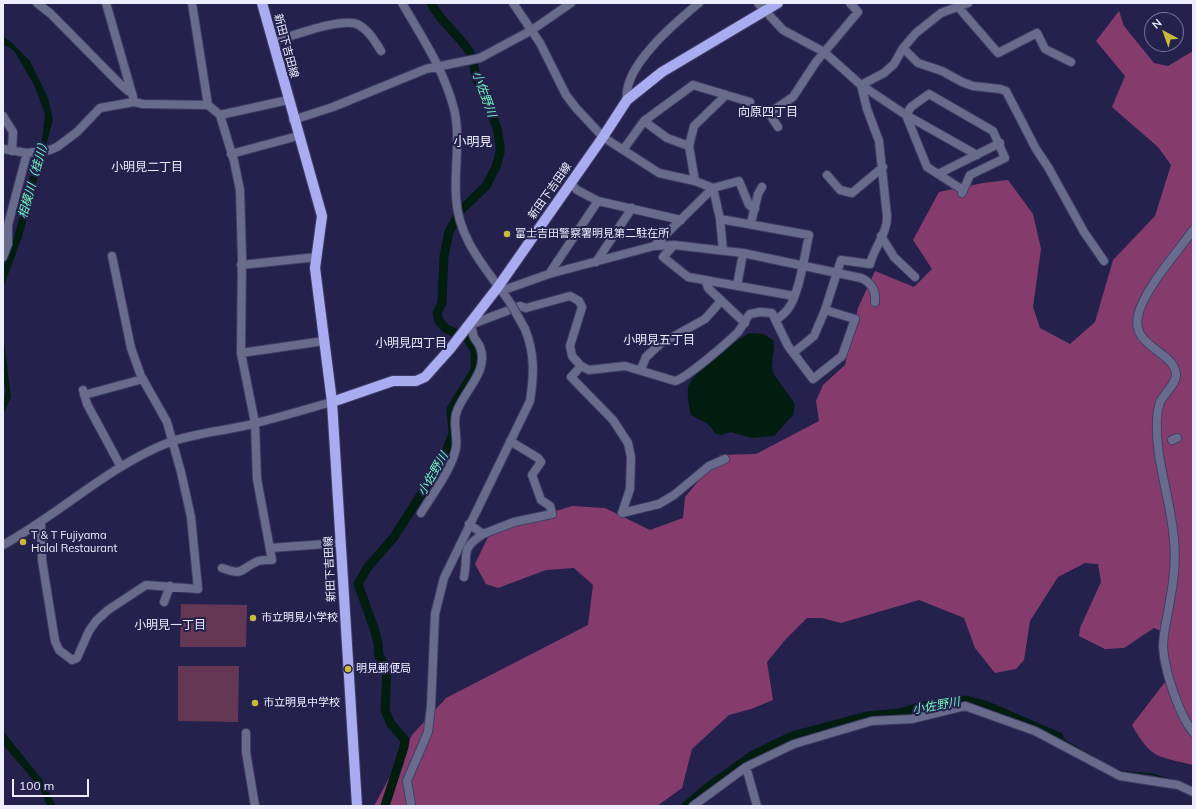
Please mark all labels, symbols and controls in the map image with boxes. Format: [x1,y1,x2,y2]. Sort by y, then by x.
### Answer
street label: 新田下吉田線 [271,12,301,80]
north arrow [1144,12,1184,52]
text: N [1149,16,1165,32]
water label: 小佐野川 [469,69,499,119]
district label: 向原四丁目 [738,105,798,119]
district label: 小明見 [454,134,492,150]
water label: 相模川（桂川） [16,136,52,220]
district label: 小明見二丁目 [111,160,183,174]
street label: 新田下吉田線 [526,160,574,222]
place label: 富士吉田警察署明見第二駐在所 [515,227,669,241]
marker: 富士吉田警察署明見第二駐在所 [502,229,512,239]
district label: 小明見五丁目 [623,333,695,347]
district label: 小明見四丁目 [375,336,447,350]
water label: 小佐野川 [415,450,451,498]
place label: T & T Fujiyama Halal Restaurant [31,529,117,555]
street label: 新田下吉田線 [322,536,338,602]
marker: T & T Fujiyama Halal Restaurant [18,537,28,547]
place label: 市立明見小学校 [261,611,338,625]
marker: 市立明見小学校 [248,613,258,623]
district label: 小明見一丁目 [134,618,206,632]
place label: 明見郵便局 [356,662,411,676]
marker: 明見郵便局 [343,664,353,674]
water label: 小佐野川 [911,695,961,717]
place label: 市立明見中学校 [263,696,340,710]
marker: 市立明見中学校 [250,698,260,708]
scale bar [14,771,91,797]
text: 100 m [19,778,54,793]

